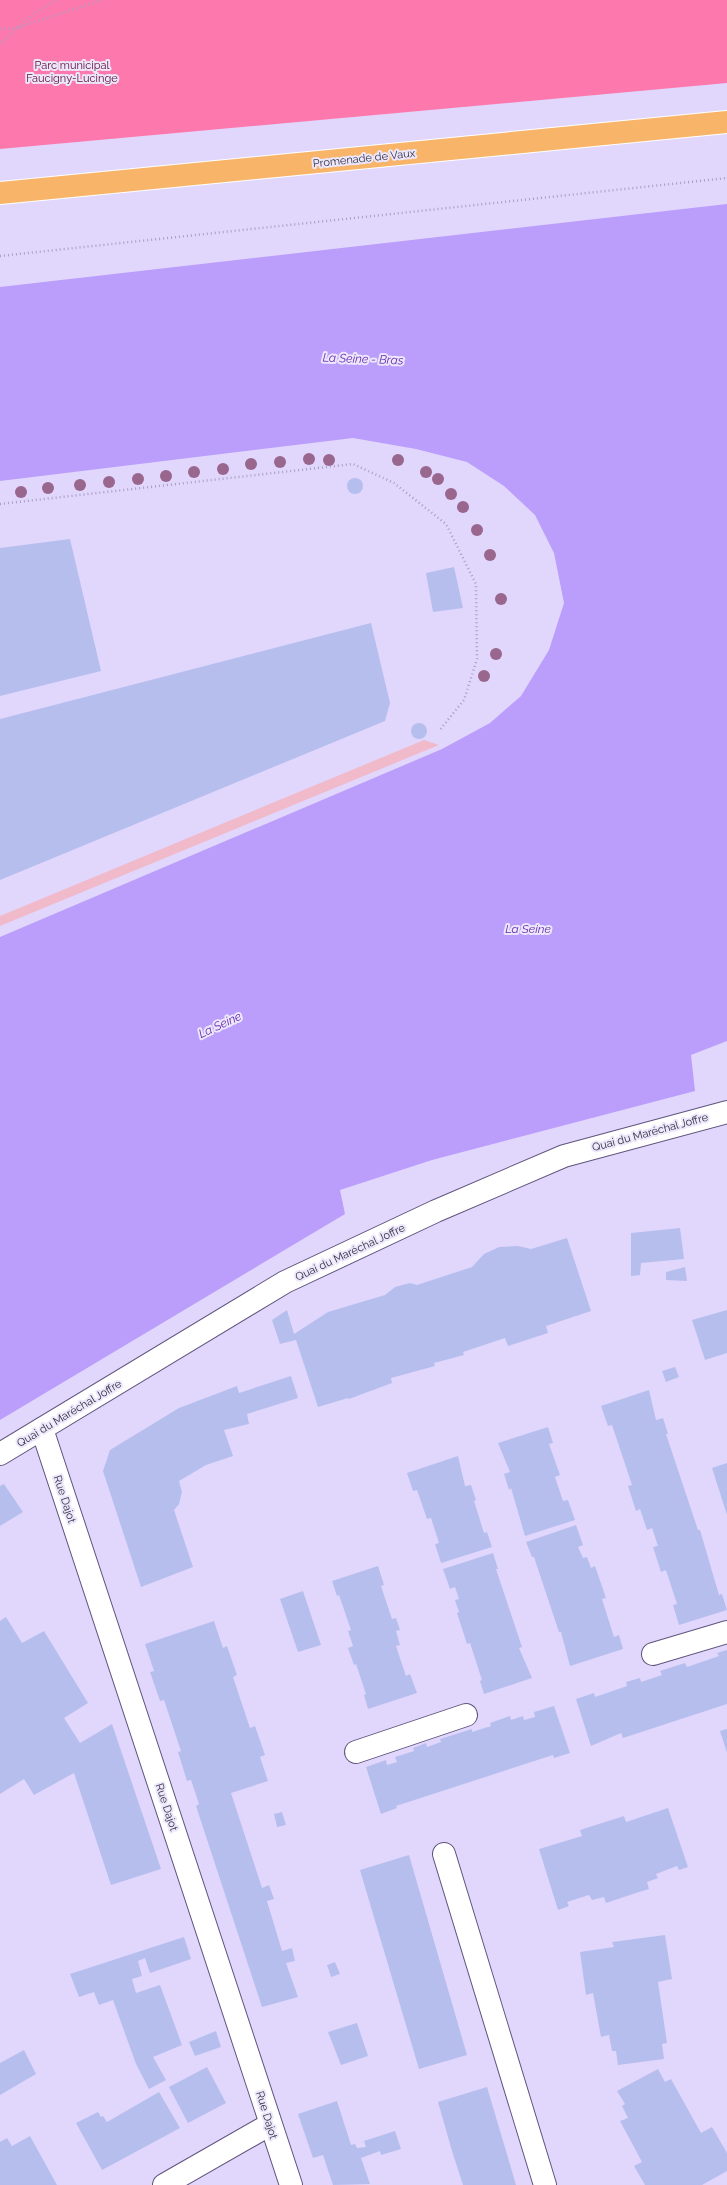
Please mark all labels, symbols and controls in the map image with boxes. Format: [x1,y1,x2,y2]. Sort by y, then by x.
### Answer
park label: Parc municipal Faucigny-Lucinge [26,59,118,85]
street label: Promenade de Vaux [312,147,416,170]
water label: La Seine - Bras [322,351,404,367]
water label: La Seine [505,922,551,936]
water label: La Seine [196,1009,244,1041]
street label: Quai du Maréchal Joffre [591,1111,710,1154]
street label: Quai du Maréchal Joffre [293,1221,408,1284]
street label: Quai du Maréchal Joffre [15,1377,124,1450]
street label: Rue Dajot [51,1474,78,1525]
street label: Rue Dajot [153,1782,180,1833]
street label: Rue Dajot [253,2090,280,2141]

